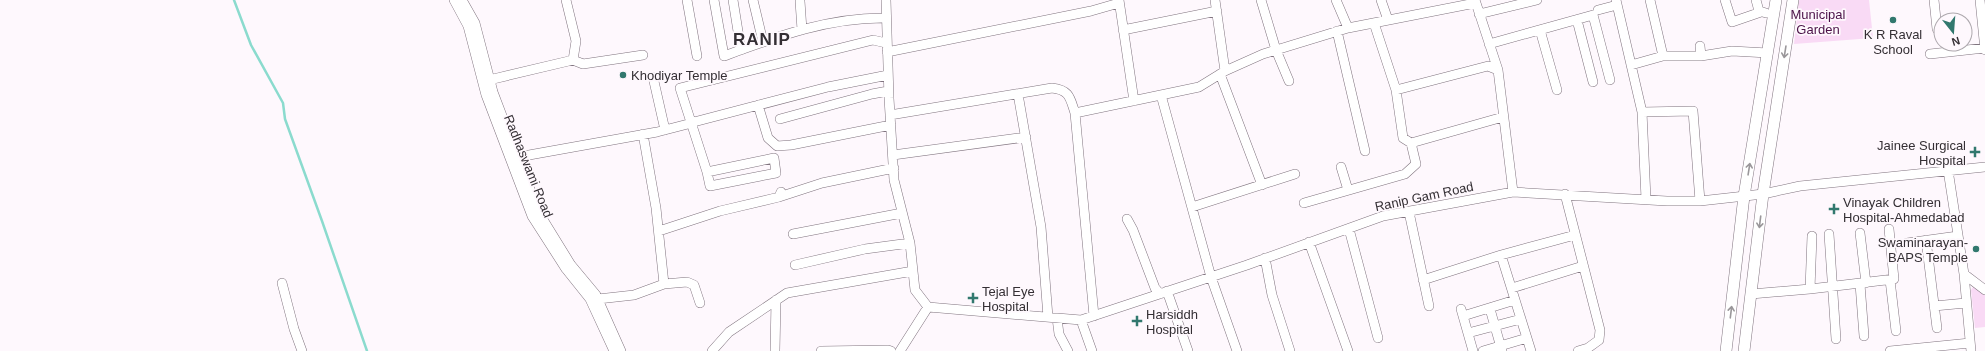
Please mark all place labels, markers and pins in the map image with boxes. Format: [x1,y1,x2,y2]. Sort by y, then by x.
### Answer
marker: K R Raval School [1888,15,1898,25]
place label: K R Raval School [1864,27,1922,57]
place label: Khodiyar Temple [631,68,728,83]
marker: Khodiyar Temple [618,70,628,80]
place label: Jainee Surgical Hospital [1877,138,1966,168]
marker: Jainee Surgical Hospital [1969,146,1981,158]
place label: Vinayak Children Hospital-Ahmedabad [1843,195,1964,225]
marker: Vinayak Children Hospital-Ahmedabad [1828,203,1840,215]
place label: Swaminarayan- BAPS Temple [1878,235,1968,265]
marker: Swaminarayan- BAPS Temple [1971,244,1981,254]
place label: Tejal Eye Hospital [982,284,1035,314]
marker: Tejal Eye Hospital [967,292,979,304]
place label: Harsiddh Hospital [1146,307,1198,337]
marker: Harsiddh Hospital [1131,315,1143,327]

